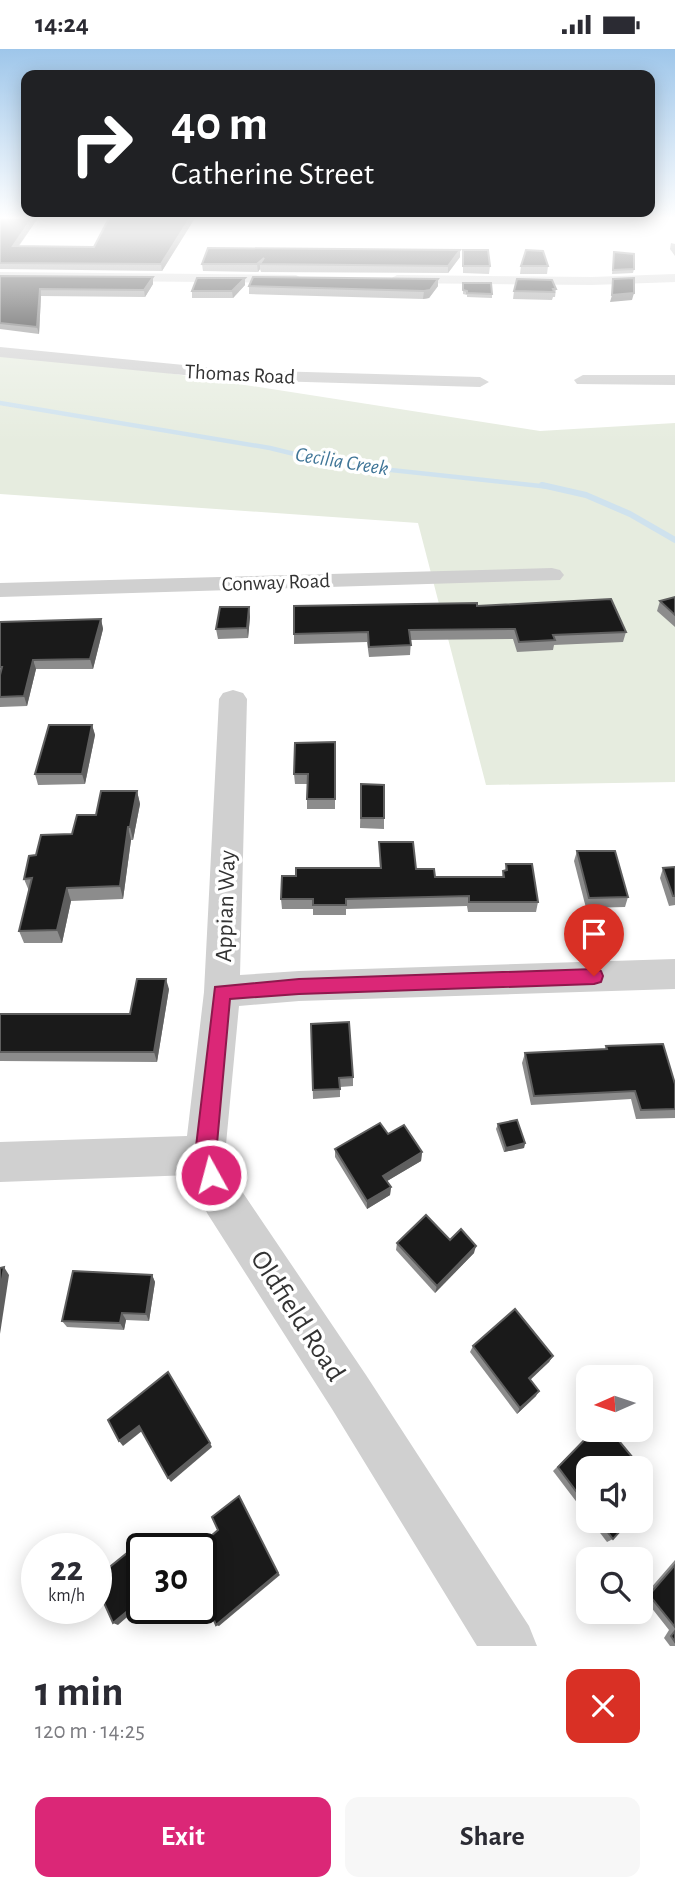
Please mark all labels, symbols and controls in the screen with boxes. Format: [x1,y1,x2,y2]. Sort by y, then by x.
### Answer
text: 14:24 [35,11,89,37]
icon: right [56,98,147,189]
text: 40 m [171,100,268,149]
text: Catherine Street [171,158,374,190]
street label: Thomas Road [184,361,296,388]
water label: Cecilia Creek [294,444,390,479]
street label: Conway Road [221,570,331,595]
street label: Appian Way [212,850,240,962]
pin [564,904,624,976]
icon: arrive [575,915,613,953]
position arrow [174,1138,248,1212]
street label: Oldfield Road [245,1246,350,1386]
north arrow [576,1365,653,1442]
map controls [576,1365,653,1624]
button: sound [576,1456,653,1533]
speed limit sign: 30 [126,1533,217,1624]
button: search [576,1547,653,1624]
text: 22 [50,1552,83,1587]
text: km/h [48,1587,85,1605]
button: close [566,1669,640,1743]
text: 1 min [35,1671,124,1713]
text: 120 m · 14:25 [35,1720,145,1743]
button: Exit [35,1797,331,1877]
button: Share [345,1797,640,1877]

